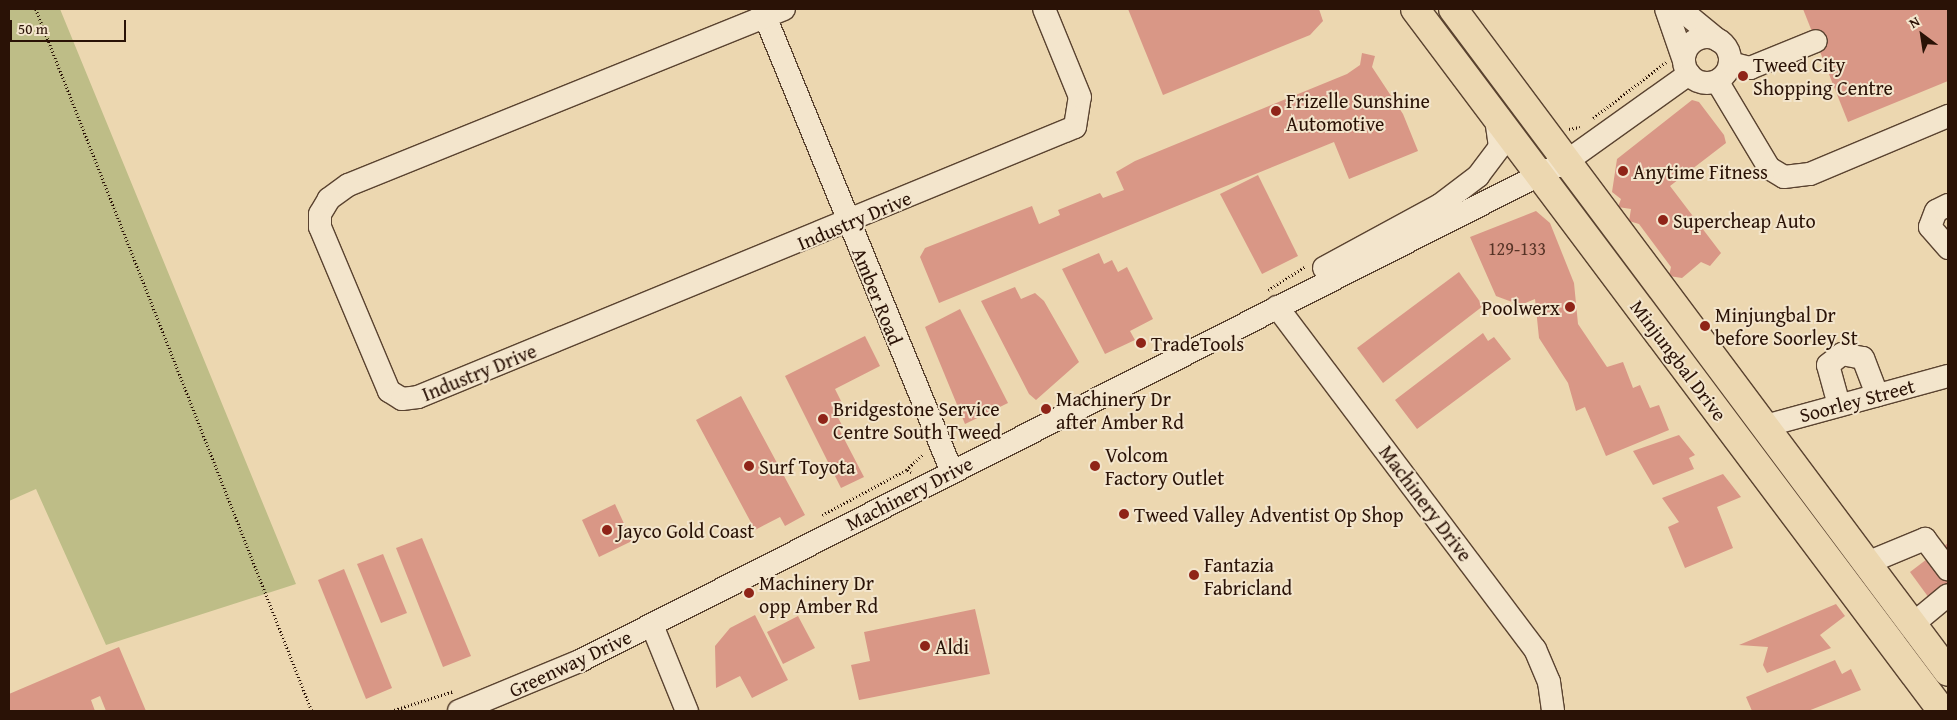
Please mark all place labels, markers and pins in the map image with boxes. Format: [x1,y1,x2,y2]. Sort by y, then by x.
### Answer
place label: Tweed City Shopping Centre [1753,52,1893,99]
marker: Tweed City Shopping Centre [1737,70,1749,82]
place label: Frizelle Sunshine Automotive [1286,88,1430,135]
marker: Frizelle Sunshine Automotive [1270,105,1282,117]
place label: Anytime Fitness [1633,159,1768,183]
marker: Anytime Fitness [1617,165,1629,177]
place label: Supercheap Auto [1673,208,1816,232]
marker: Supercheap Auto [1657,214,1669,226]
place label: Poolwerx [1482,295,1560,319]
marker: Poolwerx [1564,301,1576,313]
place label: Minjungbal Dr before Soorley St [1715,302,1858,349]
marker: Minjungbal Dr before Soorley St [1699,320,1711,332]
place label: TradeTools [1151,331,1244,355]
marker: TradeTools [1135,337,1147,349]
place label: Machinery Dr after Amber Rd [1056,386,1184,433]
place label: Bridgestone Service Centre South Tweed [833,396,1001,443]
marker: Machinery Dr after Amber Rd [1040,403,1052,415]
marker: Bridgestone Service Centre South Tweed [817,413,829,425]
place label: Volcom Factory Outlet [1105,442,1224,489]
place label: Surf Toyota [759,454,856,478]
marker: Surf Toyota [743,460,755,472]
marker: Volcom Factory Outlet [1089,460,1101,472]
place label: Tweed Valley Adventist Op Shop [1134,502,1404,526]
marker: Tweed Valley Adventist Op Shop [1118,508,1130,520]
place label: Jayco Gold Coast [617,518,754,542]
marker: Jayco Gold Coast [601,524,613,536]
place label: Fantazia Fabricland [1204,552,1292,599]
marker: Fantazia Fabricland [1188,569,1200,581]
place label: Machinery Dr opp Amber Rd [759,570,878,617]
marker: Machinery Dr opp Amber Rd [743,587,755,599]
place label: Aldi [935,634,969,658]
marker: Aldi [919,640,931,652]

